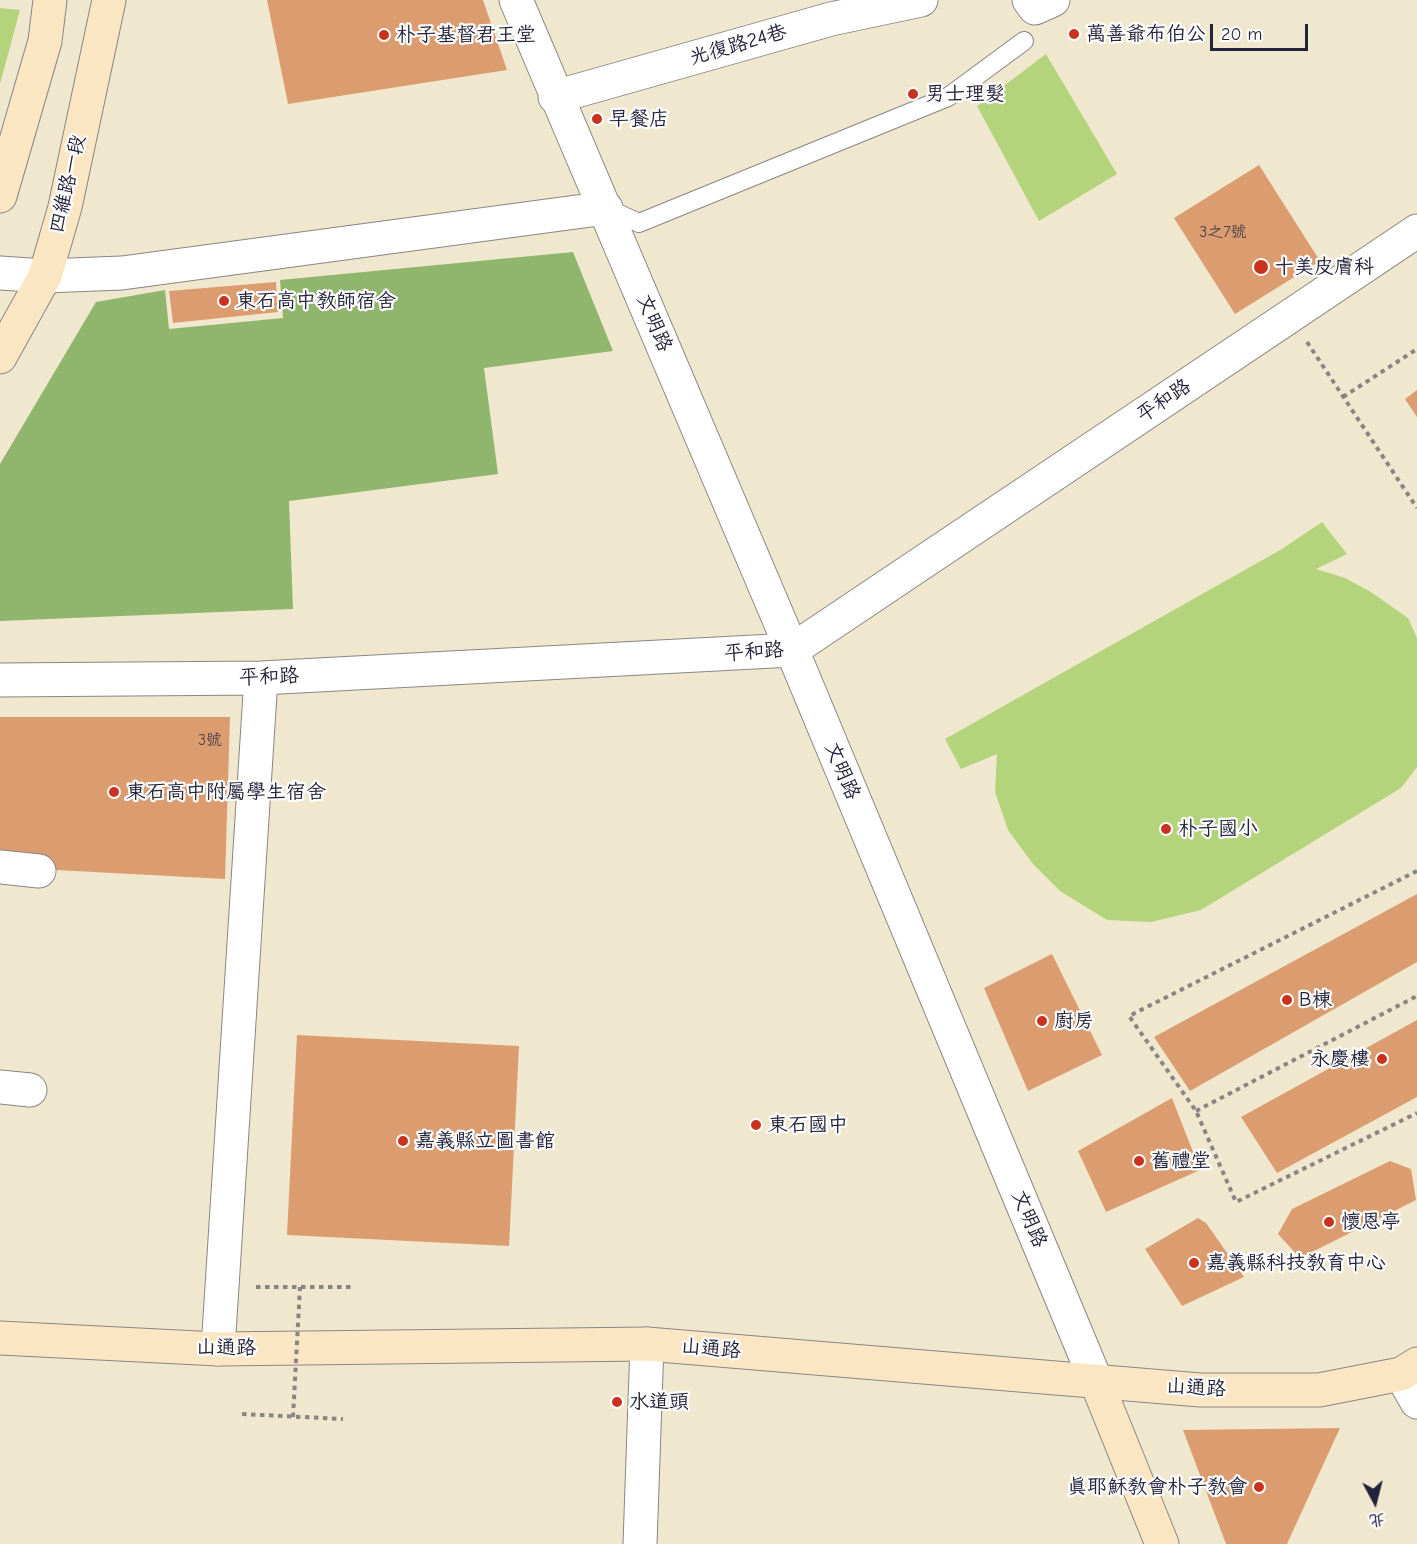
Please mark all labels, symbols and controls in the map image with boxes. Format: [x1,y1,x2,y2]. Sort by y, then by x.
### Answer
scale bar [1213,12,1310,50]
street label: 光復路24巷 [687,20,789,70]
place label: 萬善爺布伯公 [1086,22,1206,46]
place label: 朴子基督君王堂 [396,23,536,47]
text: 20 m [1221,24,1262,45]
marker: 萬善爺布伯公 [1067,27,1081,41]
marker: 朴子基督君王堂 [377,28,391,42]
place label: 男士理髮 [925,82,1005,106]
marker: 男士理髮 [906,87,920,101]
place label: 早餐店 [609,107,669,131]
marker: 早餐店 [590,112,604,126]
street label: 四維路一段 [45,133,91,235]
house number: 3之7號 [1199,222,1247,242]
place label: 十美皮膚科 [1274,255,1374,279]
marker: 十美皮膚科 [1252,258,1270,276]
place label: 東石高中教師宿舍 [236,289,396,313]
street label: 文明路 [631,291,677,355]
marker: 東石高中教師宿舍 [217,294,231,308]
street label: 平和路 [1132,374,1196,428]
street label: 平和路 [723,638,785,666]
street label: 平和路 [239,664,299,690]
house number: 3號 [198,730,222,750]
street label: 文明路 [819,739,865,803]
place label: 東石高中附屬學生宿舍 [126,780,326,804]
marker: 東石高中附屬學生宿舍 [107,785,121,799]
place label: 朴子國小 [1178,817,1258,841]
marker: 朴子國小 [1159,822,1173,836]
place label: B棟 [1299,988,1331,1012]
marker: B棟 [1280,993,1294,1007]
place label: 廚房 [1054,1009,1094,1033]
marker: 廚房 [1035,1014,1049,1028]
place label: 永慶樓 [1310,1047,1370,1071]
marker: 永慶樓 [1375,1052,1389,1066]
place label: 東石國中 [768,1113,848,1137]
marker: 東石國中 [749,1118,763,1132]
place label: 嘉義縣立圖書館 [415,1129,555,1153]
marker: 嘉義縣立圖書館 [396,1134,410,1148]
place label: 舊禮堂 [1151,1149,1211,1173]
marker: 舊禮堂 [1132,1154,1146,1168]
street label: 文明路 [1006,1187,1052,1251]
place label: 懷恩亭 [1341,1210,1401,1234]
marker: 懷恩亭 [1322,1215,1336,1229]
place label: 嘉義縣科技教育中心 [1206,1251,1386,1275]
marker: 嘉義縣科技教育中心 [1187,1256,1201,1270]
street label: 山通路 [680,1334,742,1364]
street label: 山通路 [196,1335,256,1361]
street label: 山通路 [1165,1374,1227,1402]
place label: 水道頭 [629,1390,689,1414]
marker: 水道頭 [610,1395,624,1409]
north arrow [1345,1472,1405,1532]
place label: 真耶穌教會朴子教會 [1067,1475,1247,1499]
marker: 真耶穌教會朴子教會 [1252,1480,1266,1494]
text: 北 [1368,1510,1386,1530]

